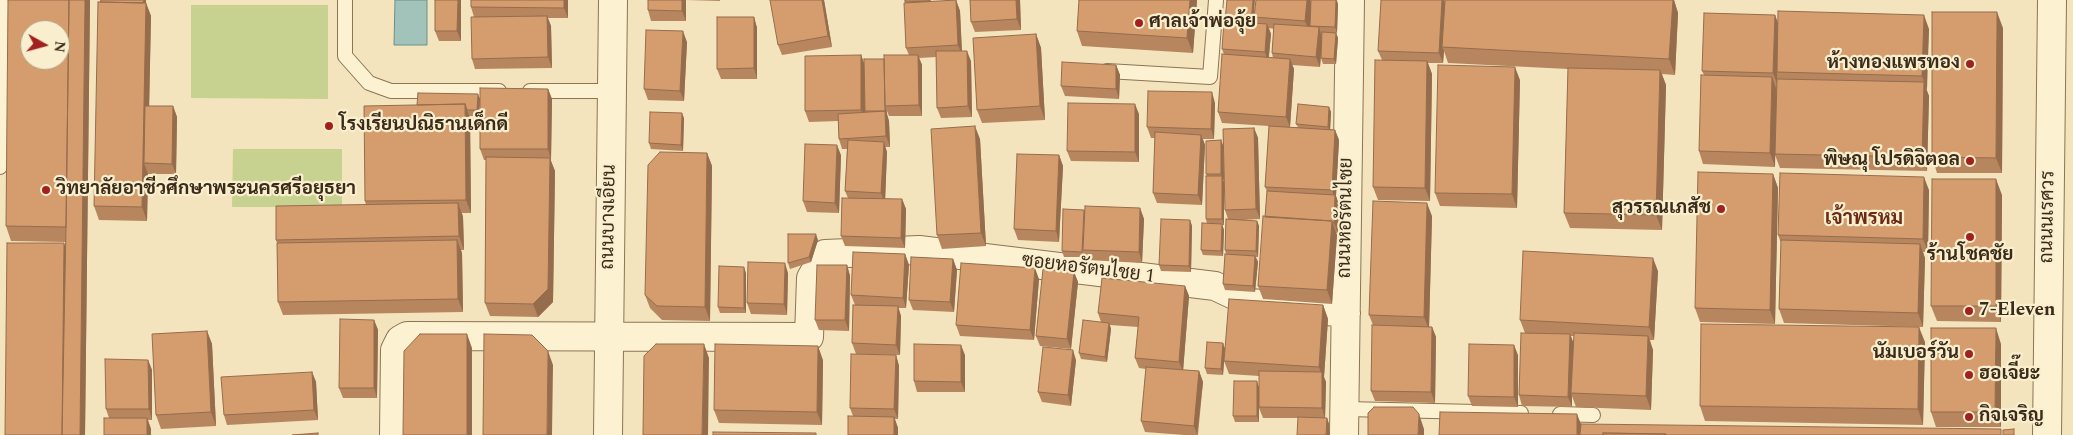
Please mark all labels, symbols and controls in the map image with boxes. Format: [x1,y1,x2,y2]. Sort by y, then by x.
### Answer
place label: ศาลเจ้าพ่อจุ้ย [1149,12,1256,34]
marker: ศาลเจ้าพ่อจุ้ย [1133,17,1145,29]
north arrow [20,20,70,70]
text: N [48,40,71,54]
place label: ห้างทองแพรทอง [1827,53,1960,75]
marker: ห้างทองแพรทอง [1964,58,1976,70]
place label: โรงเรียนปณิธานเด็กดี [339,115,508,137]
marker: โรงเรียนปณิธานเด็กดี [323,120,335,132]
place label: พิษณุ โปรดิจิตอล [1824,150,1960,172]
marker: พิษณุ โปรดิจิตอล [1964,155,1976,167]
street label: ถนนหอรัตนไชย [1335,157,1359,279]
street label: ถนนบางเอียน [598,164,622,270]
street label: ถนนนเรศวร [2037,170,2061,264]
place label: วิทยาลัยอาชีวศึกษาพระนครศรีอยุธยา [56,179,356,201]
marker: วิทยาลัยอาชีวศึกษาพระนครศรีอยุธยา [40,184,52,196]
place label: สุวรรณเภสัช [1612,198,1711,220]
marker: สุวรรณเภสัช [1715,203,1727,215]
district label: เจ้าพรหม [1825,208,1903,232]
marker: ร้านโชคชัย [1964,231,1976,243]
place label: ร้านโชคชัย [1927,245,2013,267]
street label: ซอยหอรัตนไชย 1 [1020,251,1156,289]
place label: 7-Eleven [1979,300,2056,322]
marker: 7-Eleven [1963,305,1975,317]
place label: นัมเบอร์วัน [1873,343,1959,365]
marker: นัมเบอร์วัน [1963,348,1975,360]
place label: ฮอเจี๊ยะ [1979,364,2040,386]
marker: ฮอเจี๊ยะ [1963,369,1975,381]
place label: กิจเจริญ [1979,406,2044,428]
marker: กิจเจริญ [1963,411,1975,423]

